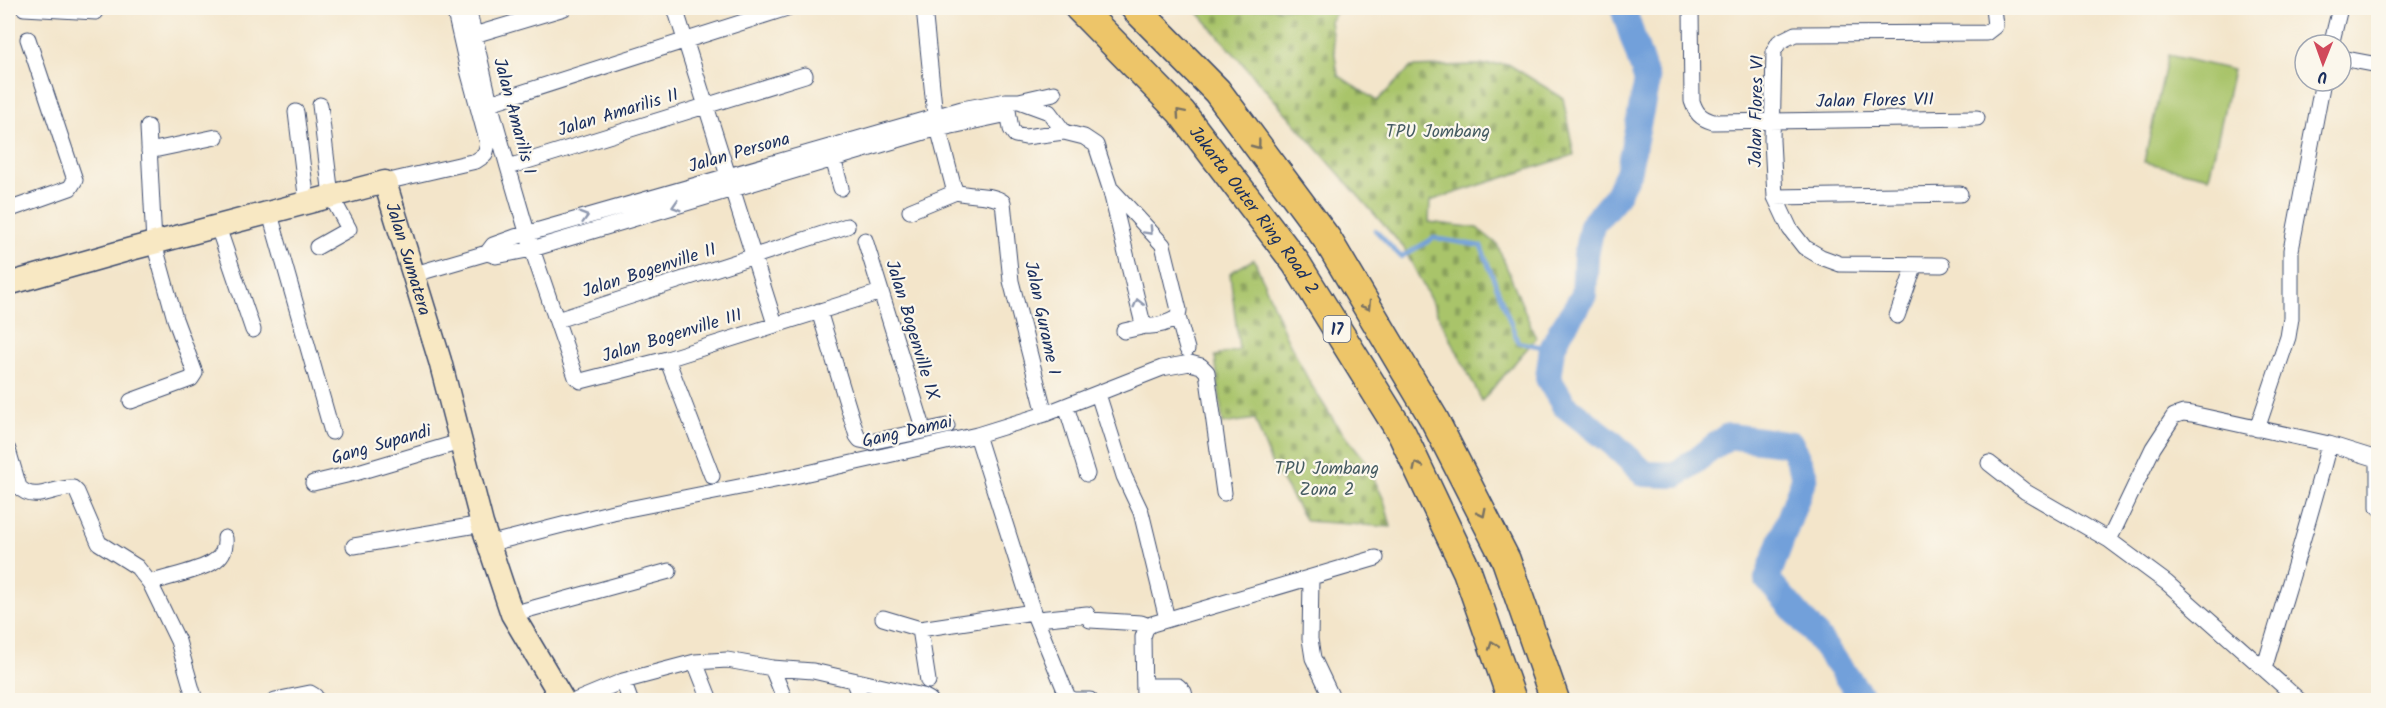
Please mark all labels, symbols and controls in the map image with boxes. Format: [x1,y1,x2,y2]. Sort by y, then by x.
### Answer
north arrow [2293,33,2353,93]
street label: Jalan Flores VI [1742,54,1773,168]
street label: Jalan Amarilis I [484,55,543,178]
text: U [2317,64,2328,89]
street label: Jalan Amarilis II [554,81,683,146]
street label: Jalan Flores VII [1816,86,1934,117]
one-way arrow [1177,109,1188,120]
park label: TPU Jombang [1386,118,1490,147]
street label: Jakarta Outer Ring Road 2 [1180,120,1325,301]
street label: Jalan Persona [685,125,794,182]
one-way arrow [1250,139,1261,150]
street label: Jalan Sumatera [376,199,438,320]
one-way arrow [671,199,682,211]
one-way arrow [578,212,589,224]
one-way arrow [1142,224,1153,235]
street label: Jalan Bogenville II [579,236,720,307]
street label: Jalan Bogenville IX [876,257,947,405]
street label: Jalan Gurame I [1015,259,1068,378]
one-way arrow [1132,298,1145,308]
one-way arrow [1360,300,1372,310]
street label: Jalan Bogenville III [599,301,746,372]
road number: 17 [1324,316,1350,342]
street label: Gang Damai [859,408,956,457]
street label: Gang Supandi [328,417,436,474]
park label: TPU Jombang Zona 2 [1275,455,1379,505]
one-way arrow [1413,462,1424,472]
one-way arrow [1475,507,1486,517]
one-way arrow [1488,640,1501,651]

